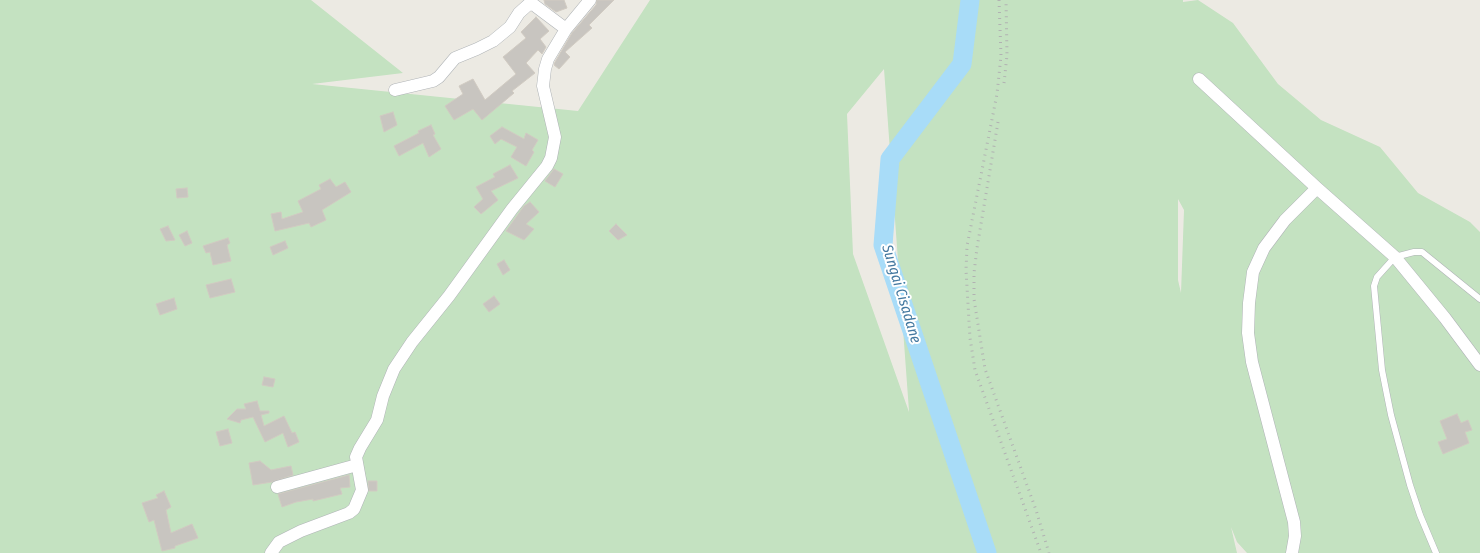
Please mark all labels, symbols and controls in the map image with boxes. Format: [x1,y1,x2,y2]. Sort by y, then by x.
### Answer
water label: Sungai Cisadane [877,243,925,345]

